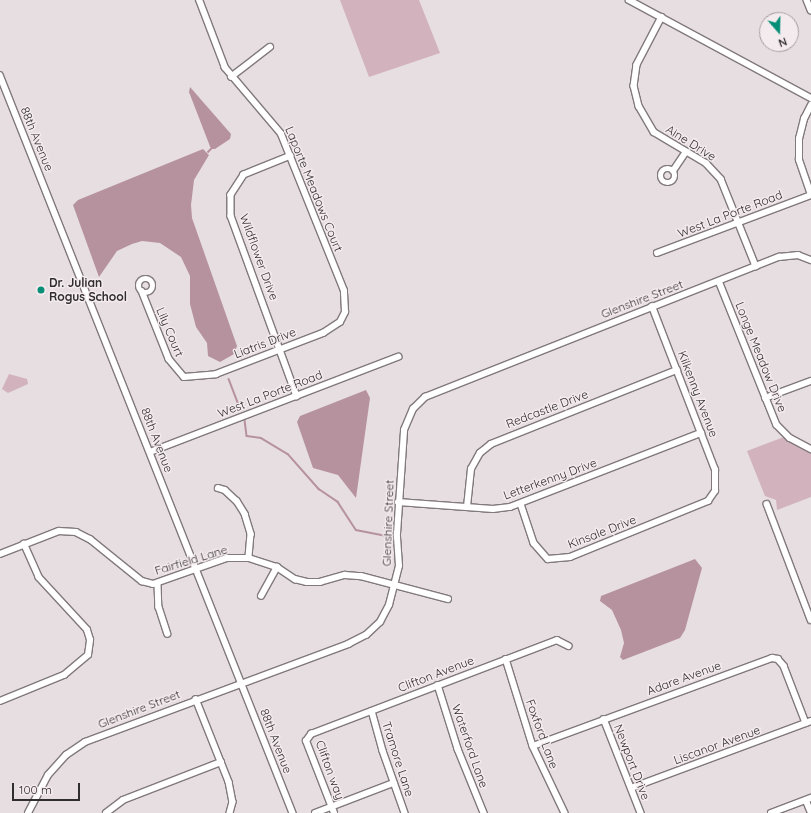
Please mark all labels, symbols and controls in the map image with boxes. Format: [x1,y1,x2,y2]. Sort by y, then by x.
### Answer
north arrow [759,12,799,52]
text: N [777,34,789,50]
street label: 88th Avenue [18,105,56,173]
street label: Aine Drive [663,122,719,164]
street label: Laporte Meadows Court [282,124,346,254]
street label: West La Porte Road [676,187,784,241]
street label: Wildflower Drive [237,212,281,302]
place label: Dr. Julian Rogus School [49,276,127,304]
street label: Glenshire Street [599,277,685,321]
marker: Dr. Julian Rogus School [36,285,46,295]
street label: Longe Meadow Drive [732,300,790,414]
street label: Lily Court [153,305,187,359]
street label: Liatris Drive [232,325,298,361]
street label: Kilkenny Avenue [675,349,721,439]
street label: West La Porte Road [216,367,324,421]
street label: Redcastle Drive [504,387,590,431]
street label: 88th Avenue [138,406,176,474]
street label: Letterkenny Drive [501,455,599,503]
street label: Glenshire Street [379,479,397,567]
street label: Kinsale Drive [566,512,638,552]
street label: Fairfield Lane [153,542,229,578]
street label: Clifton Avenue [396,653,476,695]
street label: Adare Avenue [645,658,723,698]
street label: Glenshire Street [96,687,182,731]
street label: Foxford Lane [523,697,561,771]
street label: Waterford Lane [449,702,491,790]
street label: 88th Avenue [257,707,295,775]
street label: Tramore Lane [379,720,417,798]
street label: Newport Drive [611,722,653,802]
street label: Liscanor Avenue [672,723,762,767]
street label: Clifton way [313,738,347,802]
scale bar [14,775,82,801]
text: 100 m [19,782,52,797]

